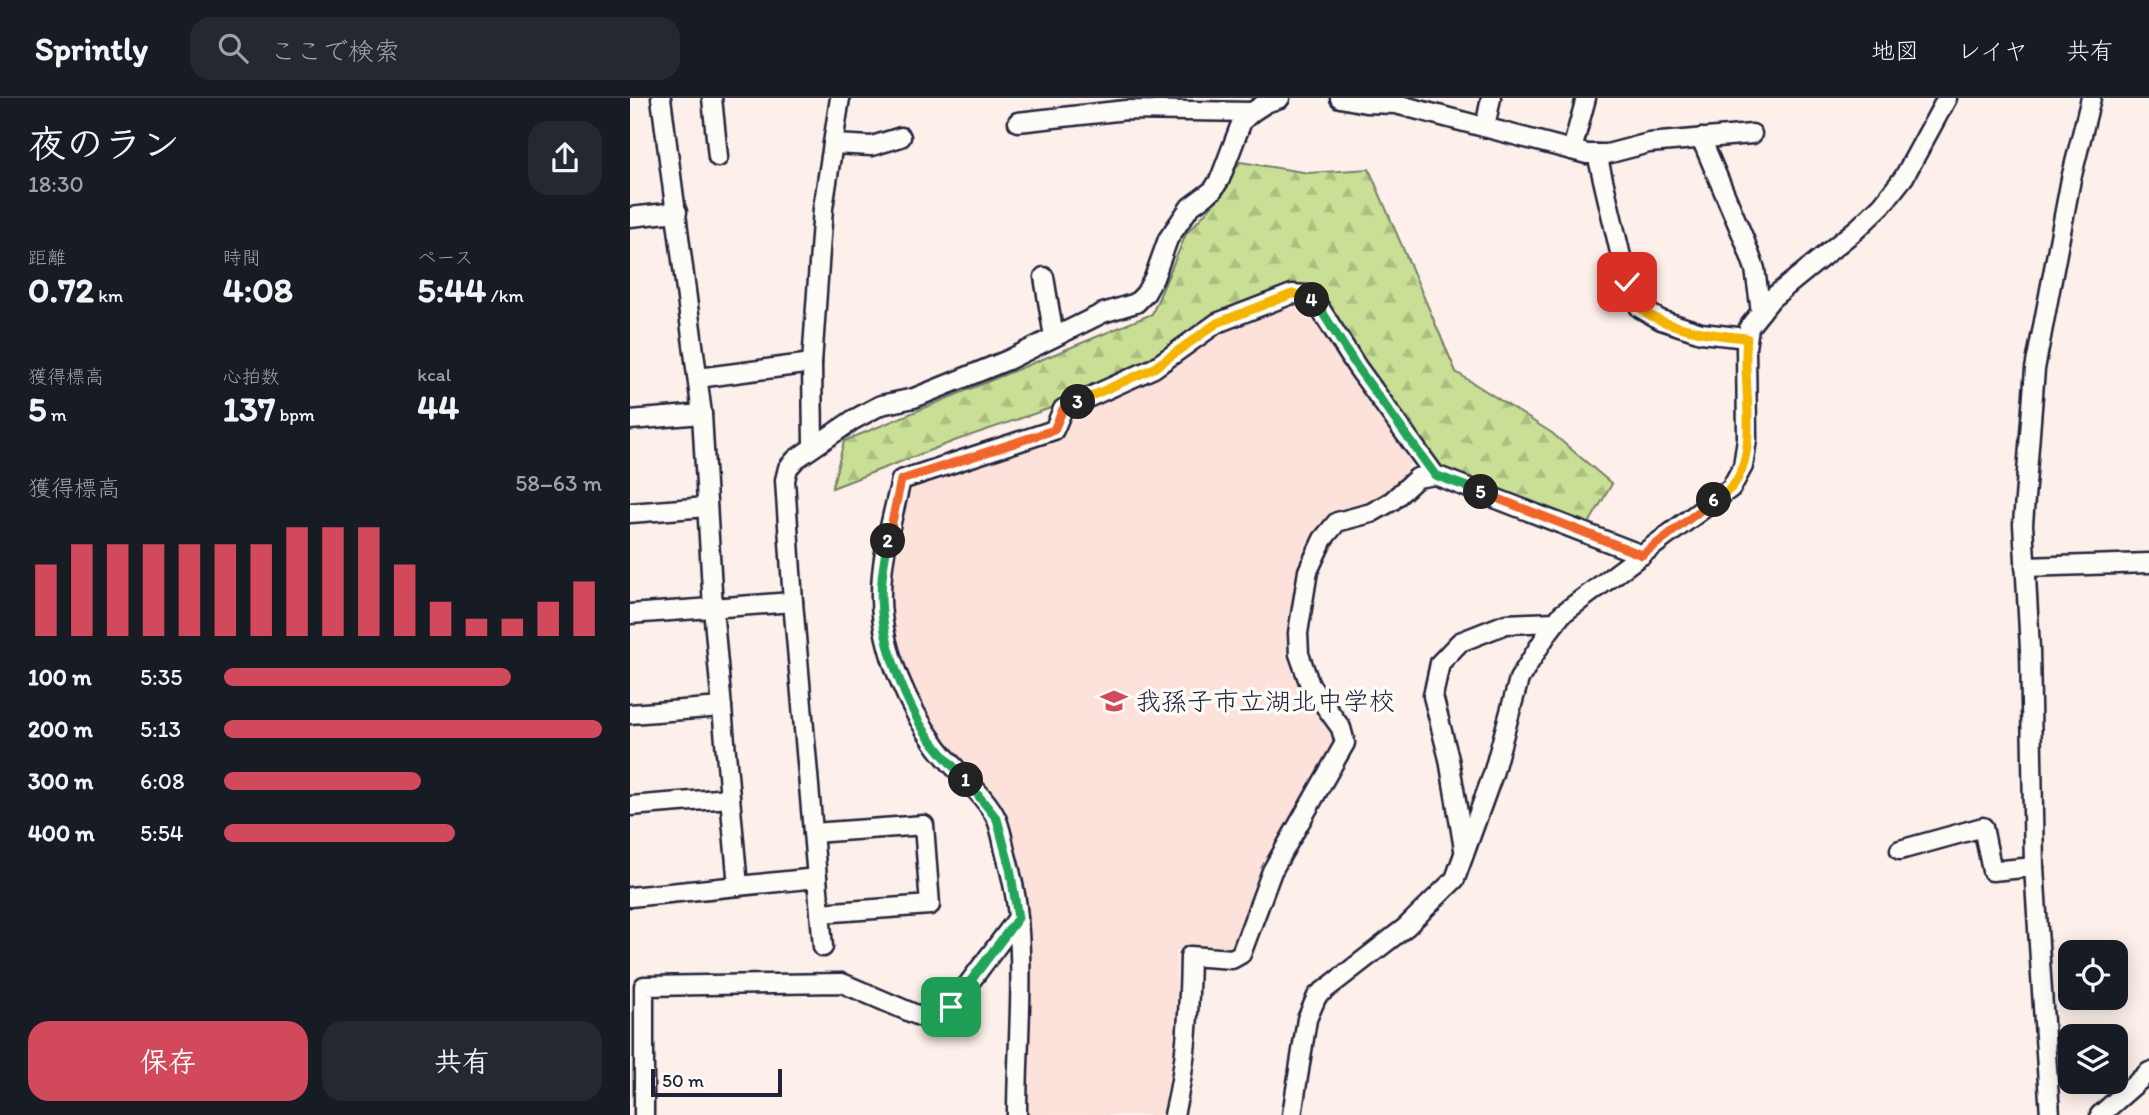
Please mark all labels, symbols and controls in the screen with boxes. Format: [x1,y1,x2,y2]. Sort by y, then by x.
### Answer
search box [190,17,680,80]
text: Sprintly [35,29,148,68]
icon: search [214,29,252,67]
text: ここで検索 [270,35,400,67]
text: 地図 [1871,36,1919,65]
text: レイヤ [1957,36,2028,65]
text: 共有 [2066,36,2114,65]
text: 夜のラン [28,121,180,167]
button: share [528,121,602,195]
text: 18:30 [28,170,84,198]
text: 距離 [28,246,66,269]
text: 時間 [223,246,261,269]
text: ペース [417,246,473,269]
pin [1597,252,1657,312]
icon: check [1608,263,1646,301]
text: 0.72 [28,269,94,311]
text: 4:08 [223,269,293,311]
text: 5:44 [417,269,486,311]
pin: 4 [1294,282,1330,318]
text: km [94,284,123,307]
text: /km [486,284,524,307]
text: 4 [1306,288,1317,311]
text: kcal [417,363,451,386]
text: 獲得標高 [28,365,104,388]
text: 心拍数 [223,365,280,388]
pin: 3 [1060,384,1096,420]
text: 44 [417,386,459,428]
text: 5 [28,388,46,430]
text: 137 [223,388,275,430]
text: 3 [1072,390,1083,413]
text: m [46,403,67,426]
text: bpm [275,403,315,426]
text: 58–63 m [515,469,602,497]
text: 獲得標高 [28,474,120,502]
pin: 5 [1464,474,1498,510]
text: 5 [1476,480,1485,503]
pin: 6 [1696,482,1732,518]
text: 6 [1708,488,1719,511]
pin: 2 [870,524,906,558]
text: 2 [883,529,893,552]
text: 100 m [28,663,92,691]
text: 5:35 [140,663,182,691]
place label: 我孫子市立湖北中学校 [1135,685,1395,717]
school or university icon: 我孫子市立湖北中学校 [1099,686,1129,716]
text: 200 m [28,715,93,743]
text: 5:13 [140,715,181,743]
pin: 1 [948,762,984,798]
text: 300 m [28,767,93,795]
text: 6:08 [140,767,185,795]
text: 1 [961,768,970,791]
text: 400 m [28,819,95,847]
text: 5:54 [140,819,184,847]
map controls [2058,940,2128,1094]
button: locate [2058,940,2128,1010]
pin [921,977,981,1037]
icon: arrive [932,988,970,1026]
button: 保存 [28,1021,308,1101]
button: 共有 [322,1021,602,1101]
button: layers [2058,1024,2128,1094]
scale bar [651,1066,782,1098]
text: 50 m [662,1069,704,1092]

